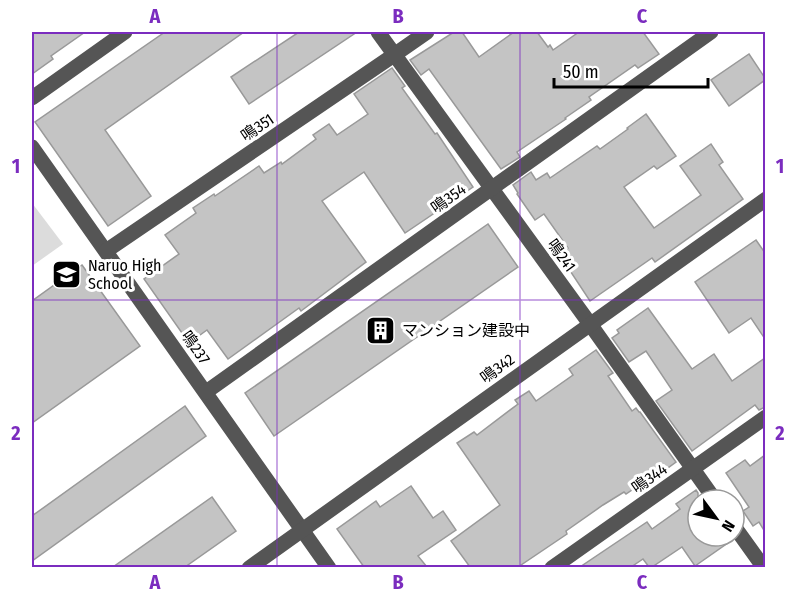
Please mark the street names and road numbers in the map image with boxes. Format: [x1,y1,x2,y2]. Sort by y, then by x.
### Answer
street label: 鳴351 [237,109,278,145]
street label: 鳴354 [427,179,470,217]
street label: 鳴241 [543,235,580,275]
street label: 鳴237 [177,327,214,368]
street label: 鳴342 [476,350,518,387]
street label: 鳴344 [628,459,671,497]

